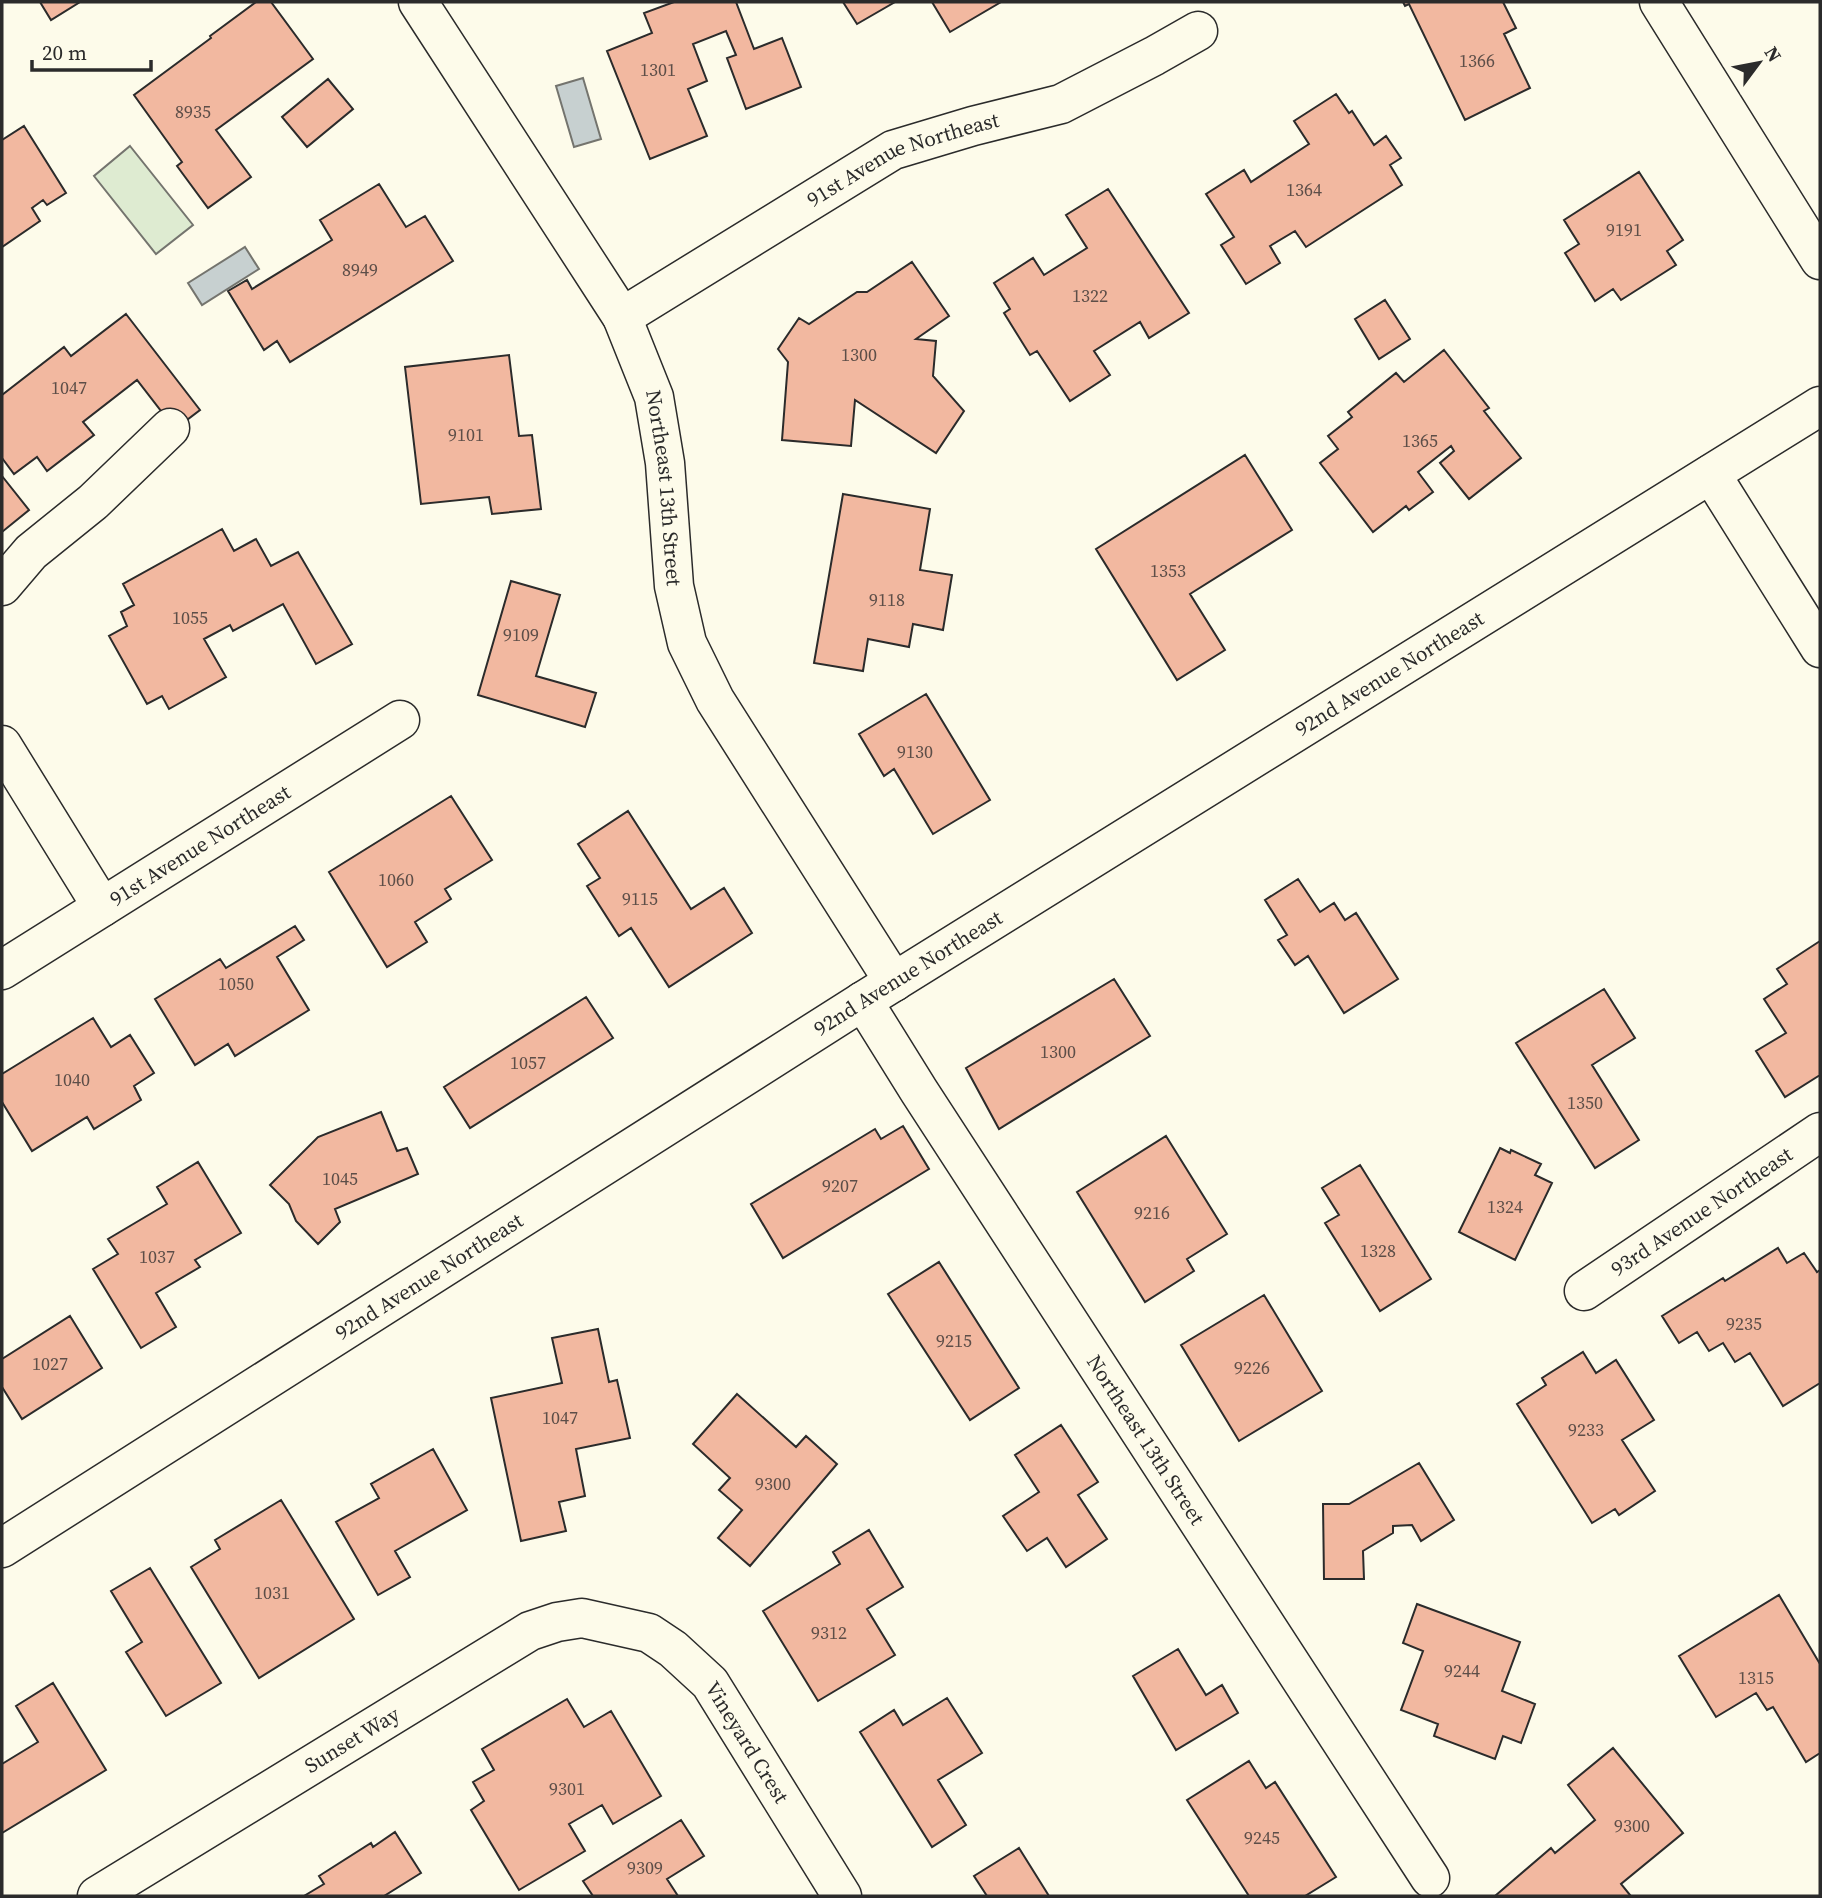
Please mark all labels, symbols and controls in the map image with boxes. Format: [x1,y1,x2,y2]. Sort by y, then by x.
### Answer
scale bar [32,28,150,72]
north arrow [1724,28,1794,98]
text: 20 m [42,38,87,67]
text: N [1759,41,1788,67]
house number: 1366 [1459,48,1495,73]
house number: 1301 [640,57,676,82]
house number: 8935 [175,99,211,124]
street label: 91st Avenue Northeast [801,105,1002,214]
house number: 1364 [1286,177,1322,202]
house number: 9191 [1606,217,1642,242]
house number: 8949 [342,257,378,282]
house number: 1322 [1072,283,1108,308]
house number: 1300 [841,342,877,367]
house number: 1047 [51,375,87,400]
street label: Northeast 13th Street [639,388,689,587]
house number: 9101 [448,422,484,447]
house number: 1365 [1402,428,1438,453]
house number: 1353 [1150,558,1186,583]
house number: 9118 [869,587,905,612]
street label: 92nd Avenue Northeast [1289,604,1489,743]
house number: 1055 [172,605,208,630]
house number: 9109 [503,622,539,647]
house number: 9130 [897,739,933,764]
street label: 91st Avenue Northeast [104,777,296,913]
house number: 1060 [378,867,414,892]
house number: 9115 [622,886,658,911]
street label: 92nd Avenue Northeast [808,903,1008,1043]
house number: 1050 [218,971,254,996]
house number: 1300 [1040,1039,1076,1064]
house number: 1057 [510,1050,546,1075]
house number: 1040 [54,1067,90,1092]
house number: 1350 [1567,1090,1603,1115]
street label: 93rd Avenue Northeast [1605,1140,1798,1283]
house number: 1045 [322,1166,358,1191]
house number: 9207 [822,1173,858,1198]
house number: 1324 [1487,1194,1523,1219]
house number: 9216 [1134,1200,1170,1225]
street label: 92nd Avenue Northeast [329,1206,528,1347]
house number: 1328 [1360,1238,1396,1263]
house number: 1037 [139,1244,175,1269]
house number: 9235 [1726,1311,1762,1336]
house number: 9215 [936,1328,972,1353]
street label: Northeast 13th Street [1080,1349,1212,1530]
house number: 1027 [32,1351,68,1376]
house number: 9226 [1234,1355,1270,1380]
house number: 1047 [542,1405,578,1430]
house number: 9233 [1568,1417,1604,1442]
house number: 9300 [755,1471,791,1496]
house number: 1031 [254,1580,290,1605]
house number: 9312 [811,1620,847,1645]
house number: 9244 [1444,1658,1480,1683]
house number: 1315 [1738,1665,1774,1690]
street label: Vineyard Crest [698,1676,796,1809]
street label: Sunset Way [299,1699,405,1780]
house number: 9301 [549,1776,585,1801]
house number: 9300 [1614,1813,1650,1838]
house number: 9245 [1244,1825,1280,1850]
house number: 9309 [627,1855,663,1880]

